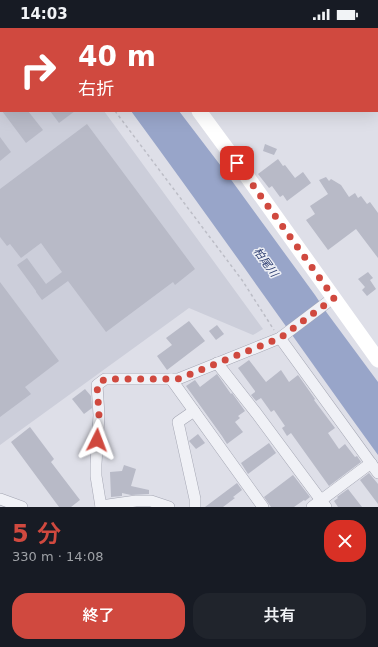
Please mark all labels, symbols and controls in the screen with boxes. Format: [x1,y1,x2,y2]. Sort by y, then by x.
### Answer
text: 14:03 [20,5,68,23]
text: 40 m [78,40,156,73]
icon: right [12,44,64,96]
text: 右折 [78,78,114,99]
pin [220,146,254,180]
icon: arrive [226,152,248,174]
water label: 柏尾川 [251,245,281,280]
position arrow [76,419,118,461]
text: 5 分 [12,520,61,548]
button: close [324,520,366,562]
text: 330 m · 14:08 [12,549,103,564]
button: 終了 [12,593,185,639]
button: 共有 [193,593,366,639]

